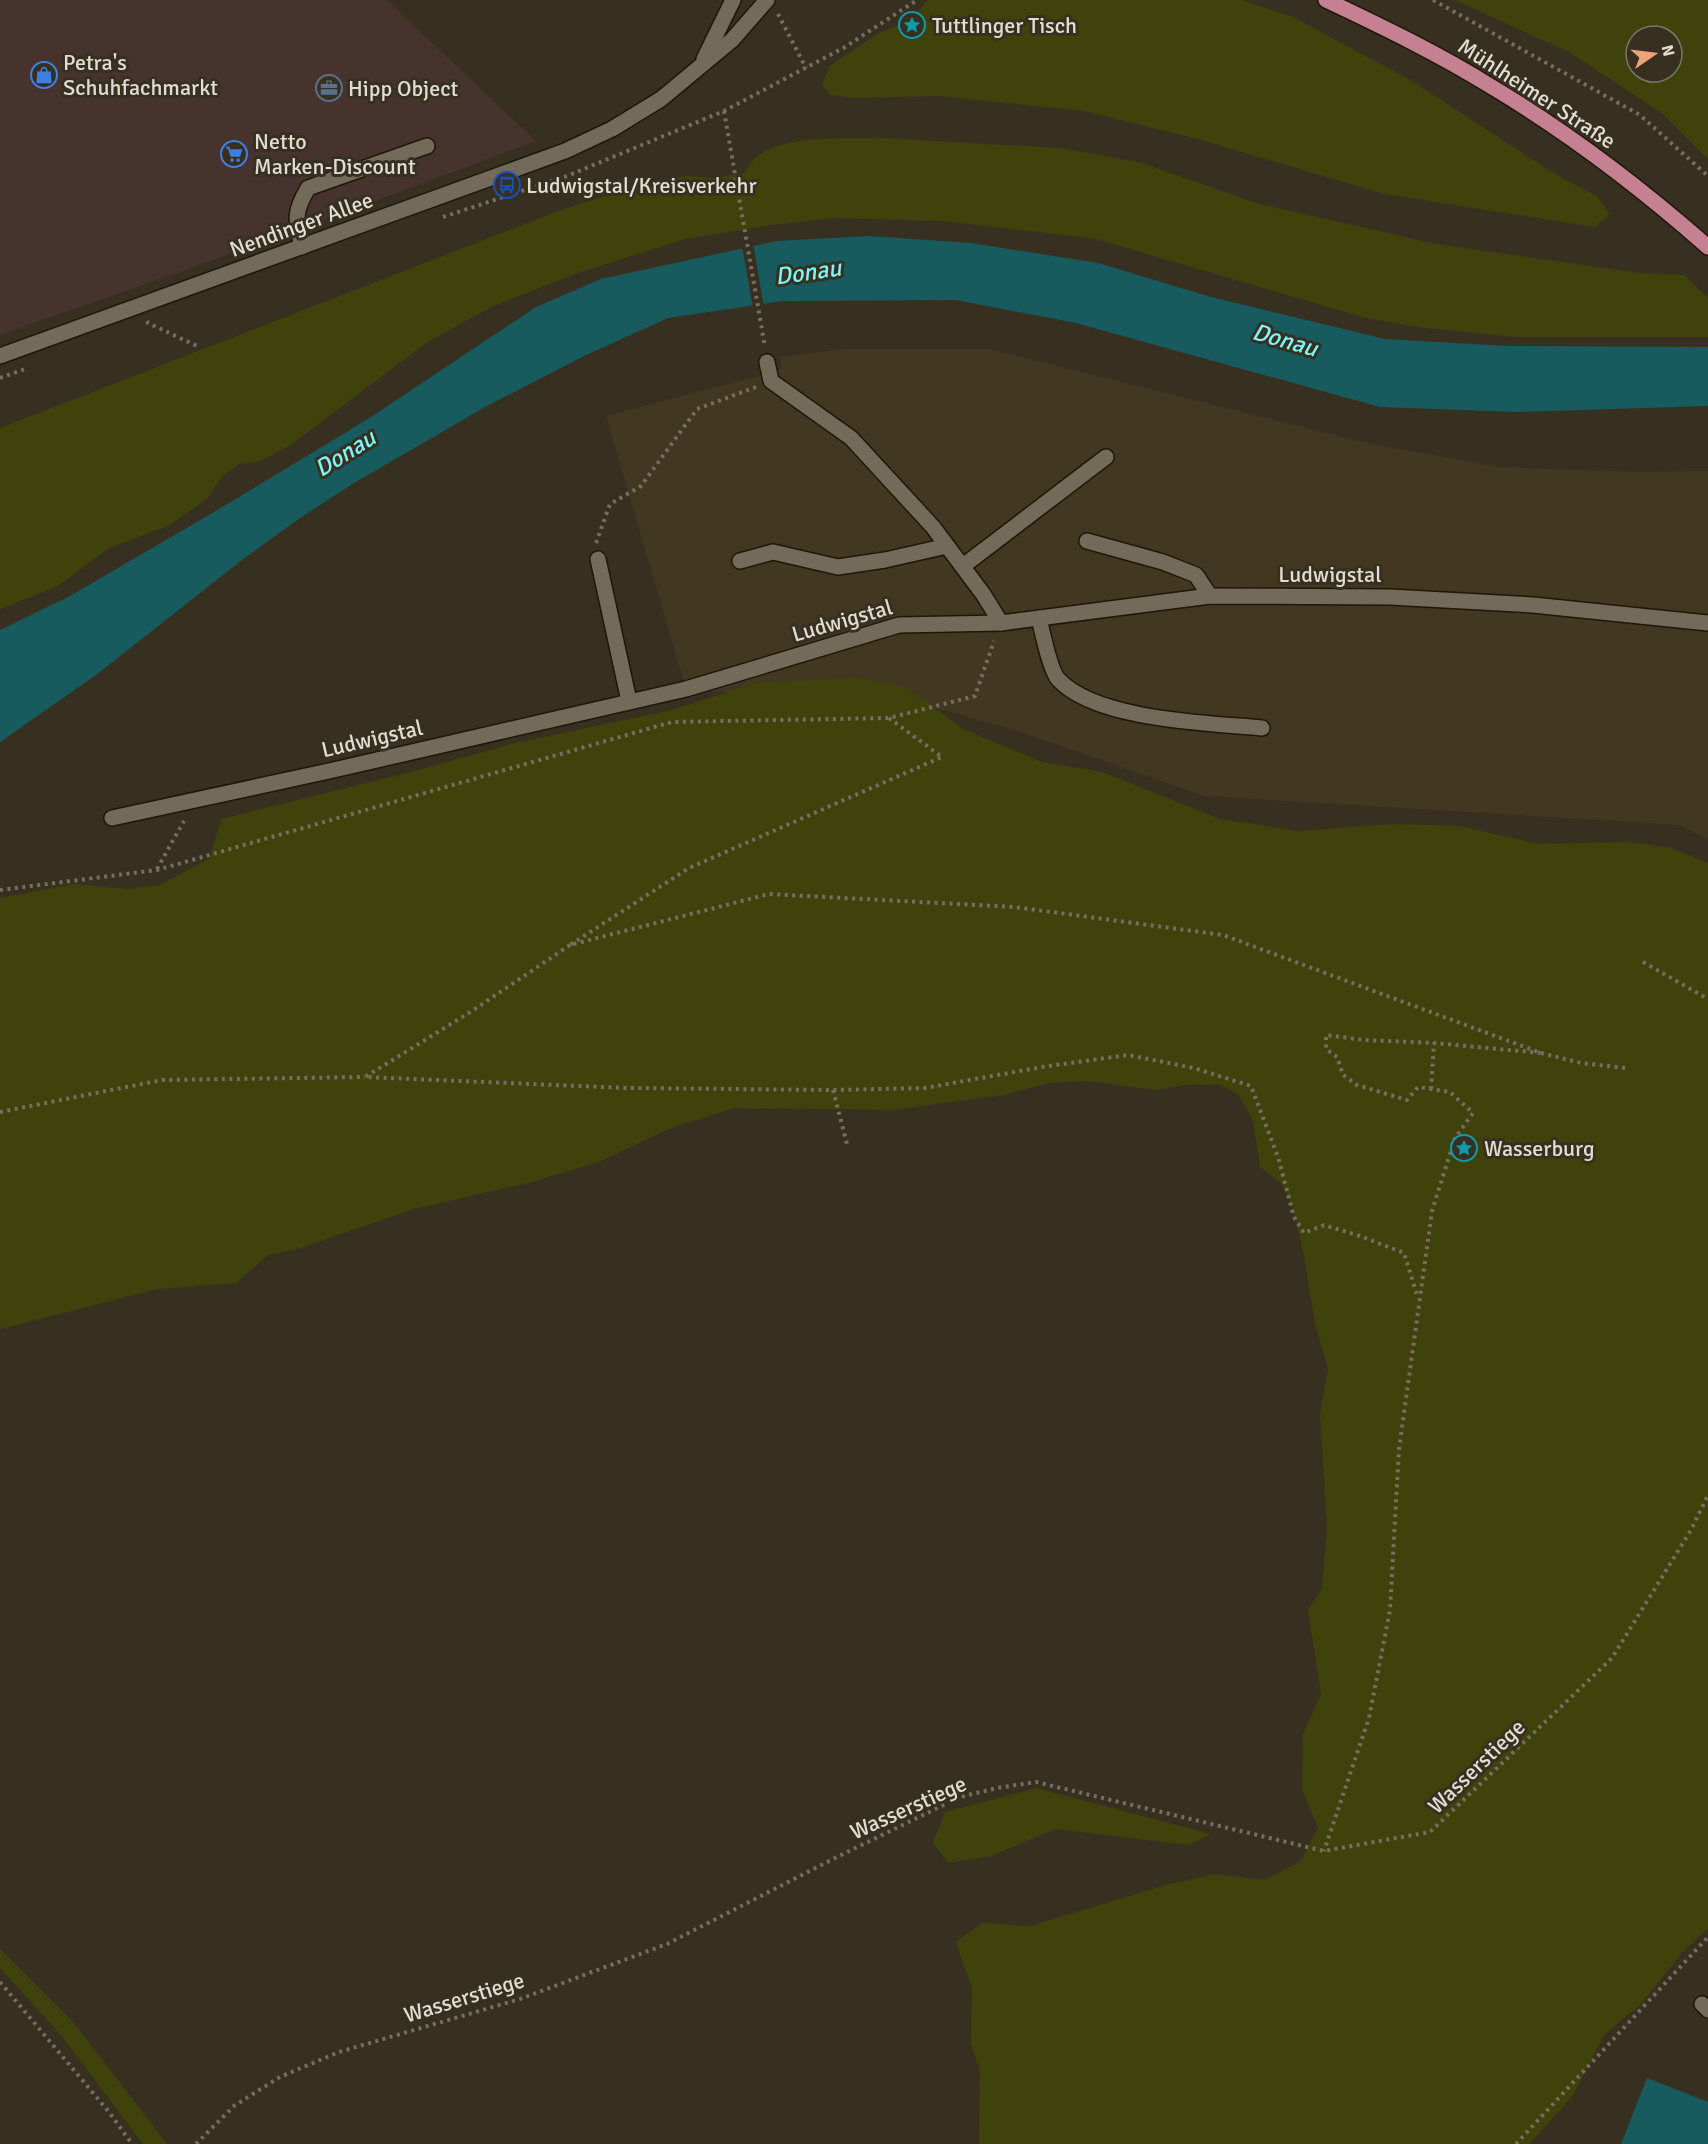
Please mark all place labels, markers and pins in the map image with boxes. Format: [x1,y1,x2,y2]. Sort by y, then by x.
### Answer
place icon: Tuttlinger Tisch [897,10,927,40]
place label: Tuttlinger Tisch [932,12,1077,39]
place label: Petra's Schuhfachmarkt [63,49,218,101]
shop icon: Petra's Schuhfachmarkt [29,60,59,90]
office icon: Hipp Object [314,73,344,103]
place label: Hipp Object [348,75,459,102]
place label: Netto Marken-Discount [254,128,416,180]
supermarket icon: Netto Marken-Discount [219,139,249,169]
bus stop icon: Ludwigstal/Kreisverkehr [492,170,522,200]
place label: Ludwigstal/Kreisverkehr [526,172,757,199]
place icon: Wasserburg [1449,1133,1479,1163]
place label: Wasserburg [1484,1135,1595,1162]

